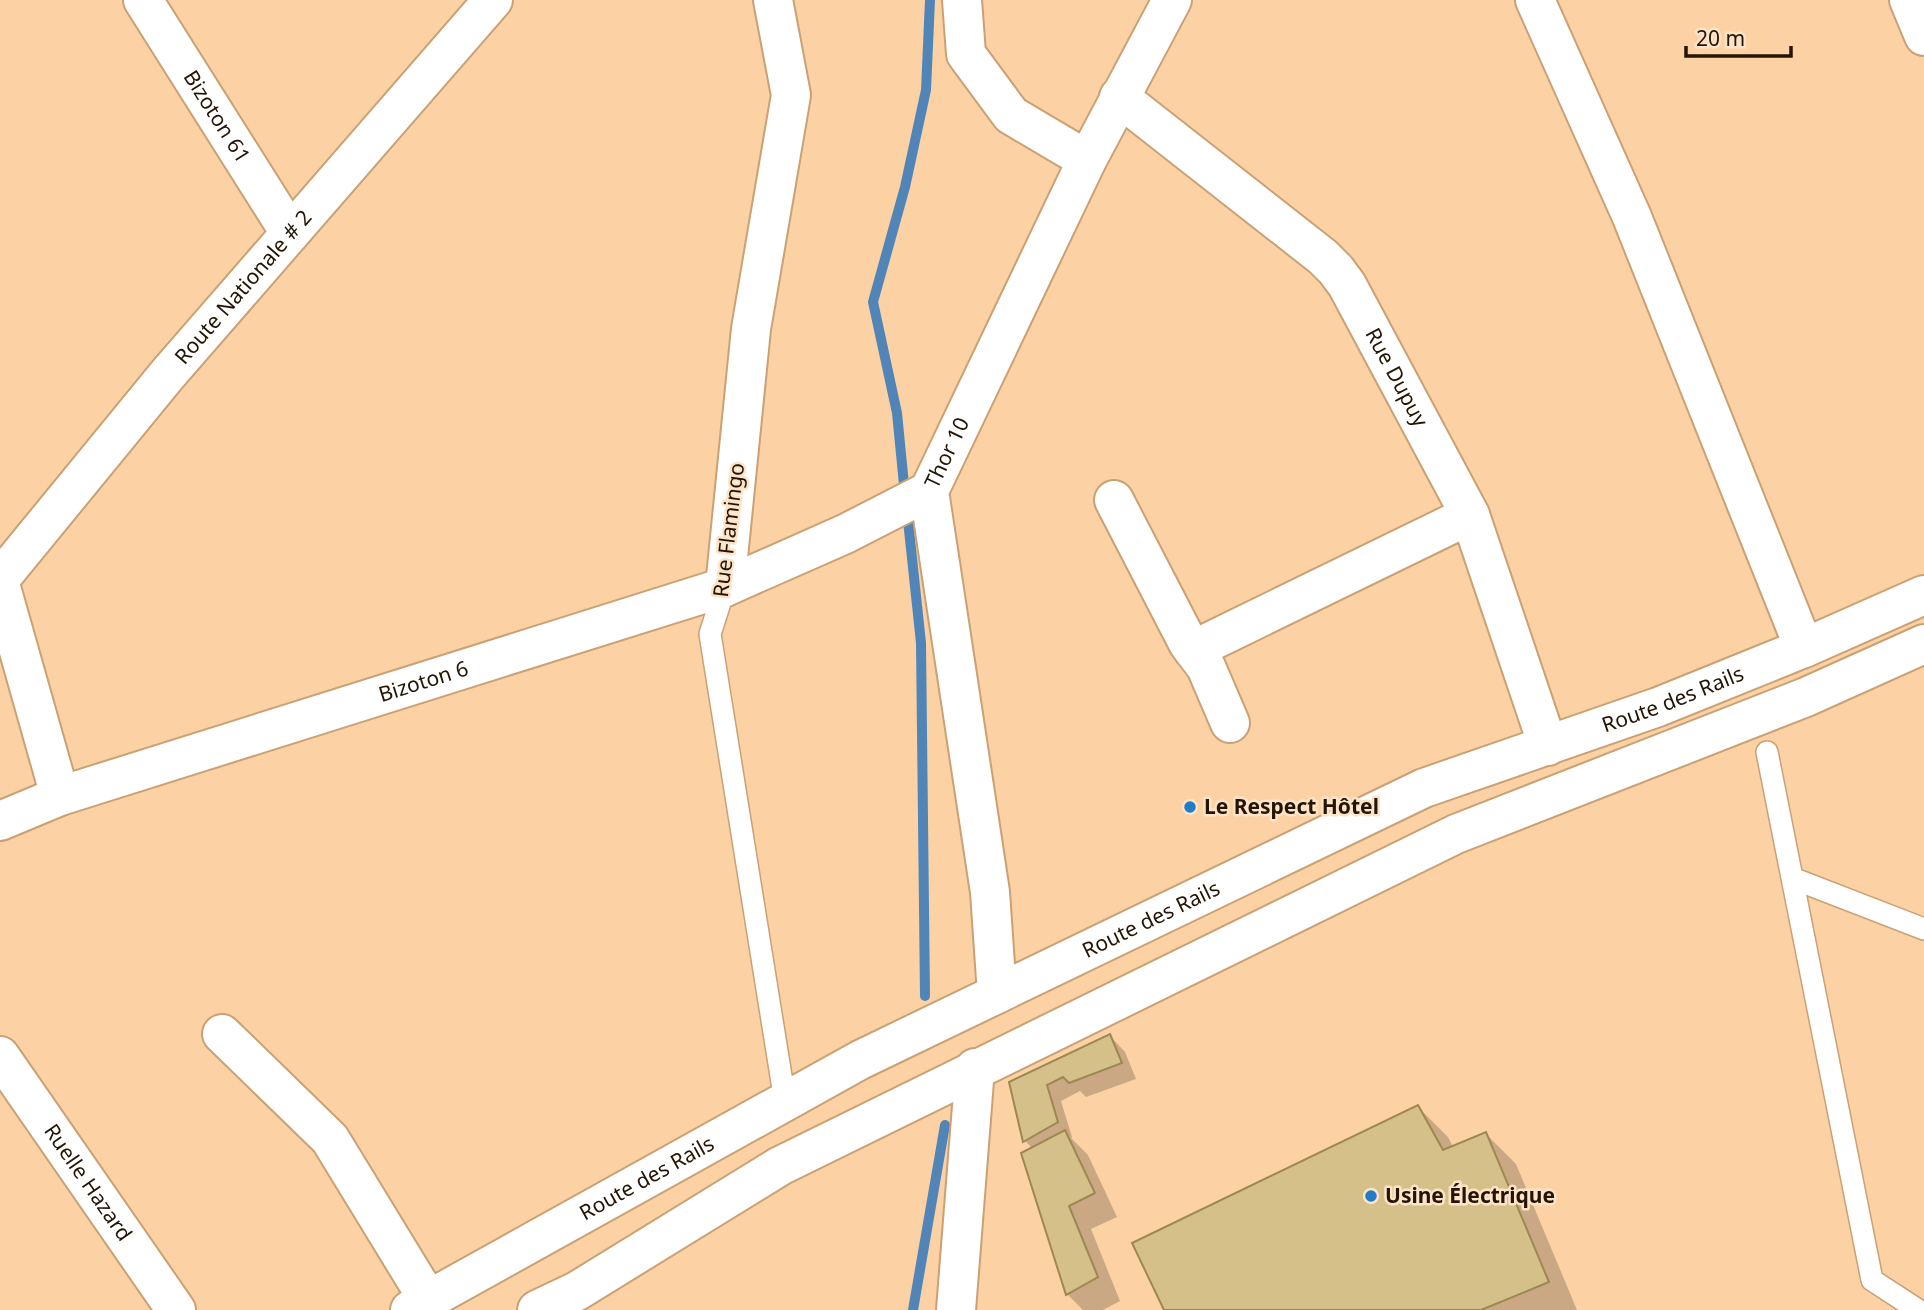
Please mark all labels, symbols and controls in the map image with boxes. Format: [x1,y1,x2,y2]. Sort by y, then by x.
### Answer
scale bar [1686,14,1791,58]
text: 20 m [1696,24,1745,52]
street label: Bizoton 61 [178,65,257,168]
street label: Route Nationale # 2 [168,203,317,370]
street label: Rue Dupuy [1359,323,1435,432]
street label: Thor 10 [917,412,975,493]
street label: Rue Flamingo [706,461,750,599]
street label: Bizoton 6 [375,654,471,708]
street label: Route des Rails [1598,659,1748,738]
place label: Le Respect Hôtel [1204,792,1379,820]
marker: Le Respect Hôtel [1182,799,1198,815]
street label: Route des Rails [1077,874,1224,964]
street label: Ruelle Hazard [38,1118,139,1246]
street label: Route des Rails [574,1129,719,1226]
place label: Usine Électrique [1385,1181,1555,1209]
marker: Usine Électrique [1363,1188,1379,1204]

